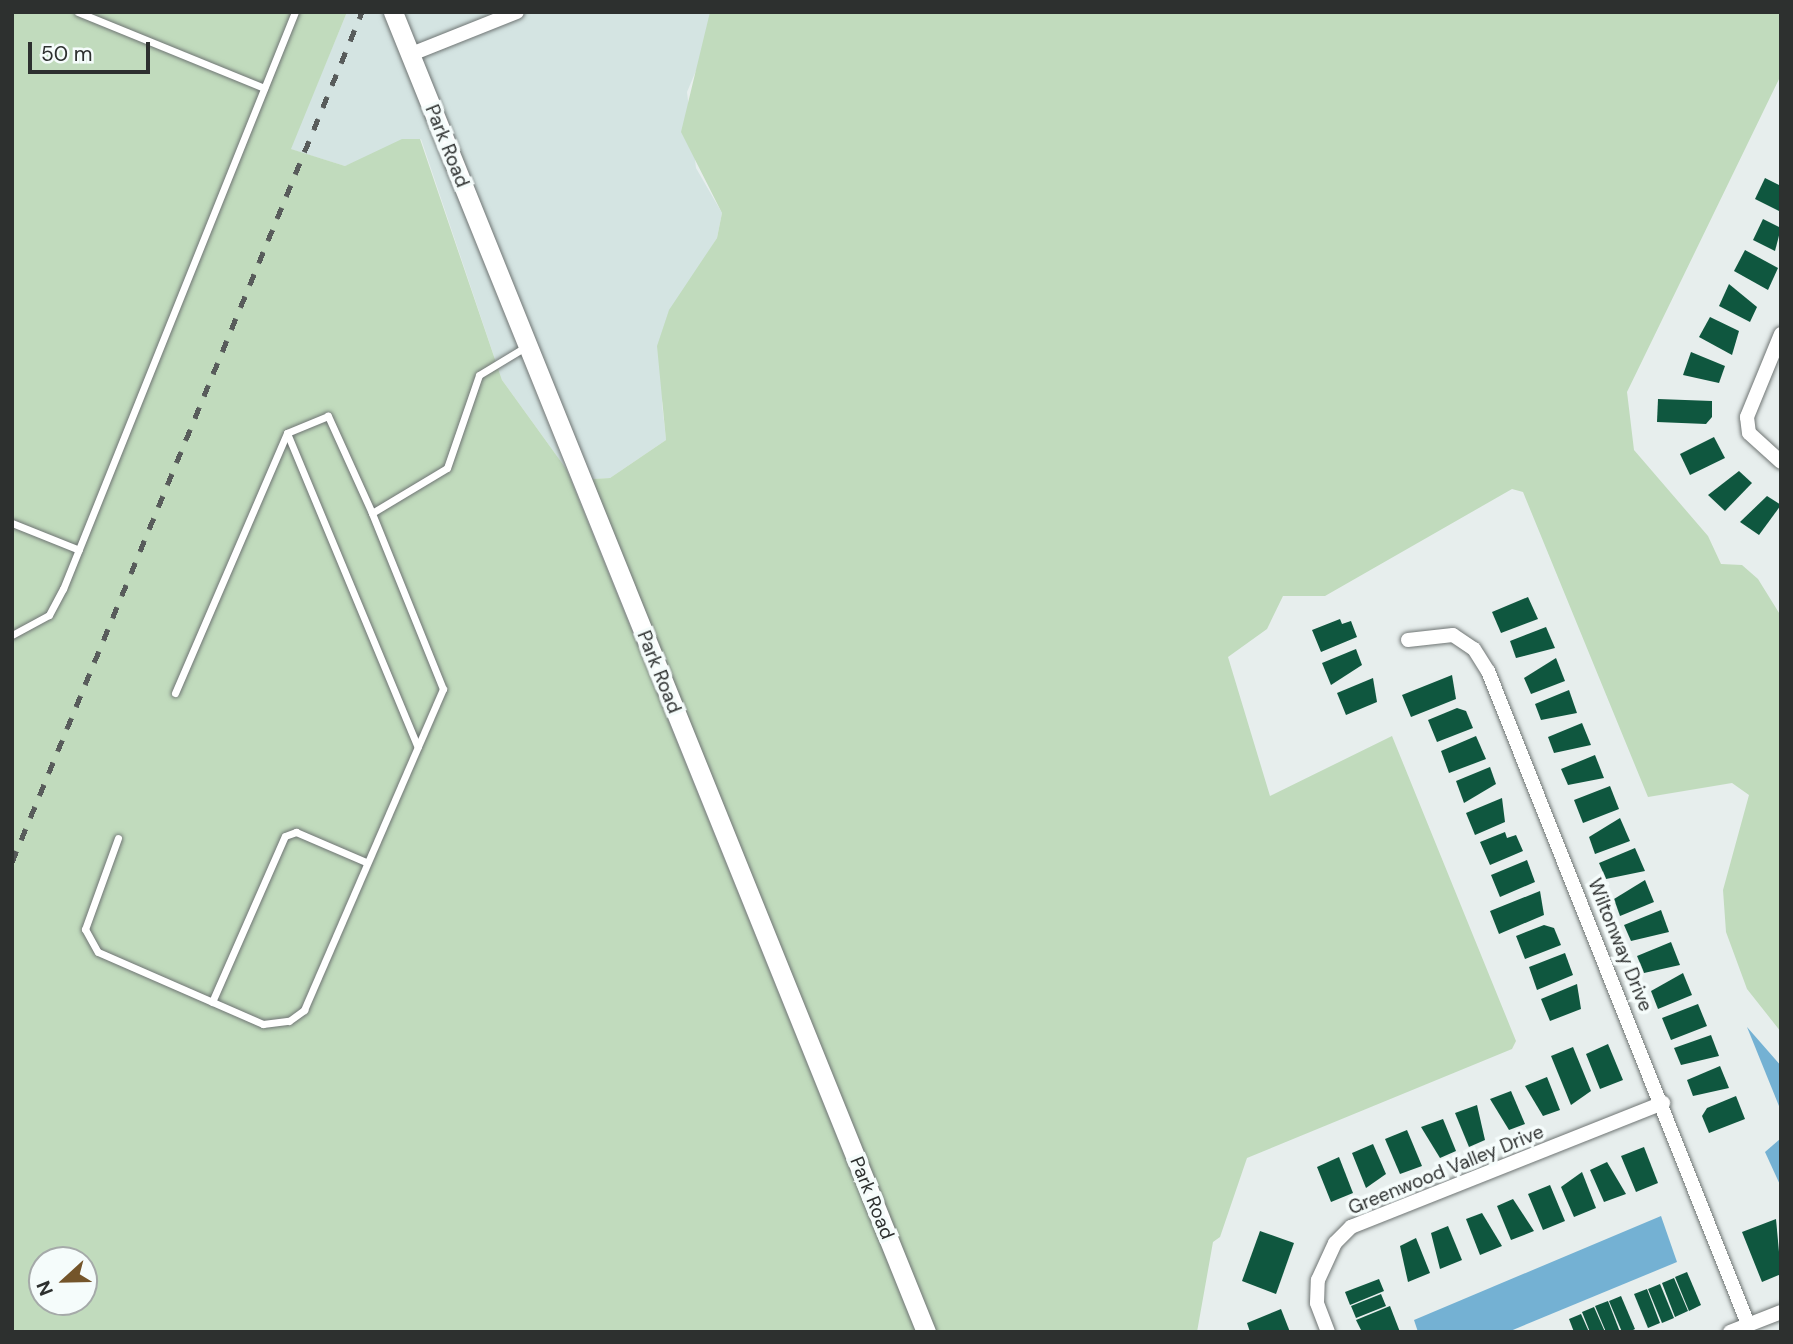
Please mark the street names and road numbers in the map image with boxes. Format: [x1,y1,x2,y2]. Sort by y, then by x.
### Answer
street label: Park Road [420,101,474,191]
street label: Park Road [632,627,686,717]
street label: Wiltonway Drive [1583,875,1657,1015]
street label: Greenwood Valley Drive [1345,1120,1547,1220]
street label: Park Road [845,1153,899,1243]

